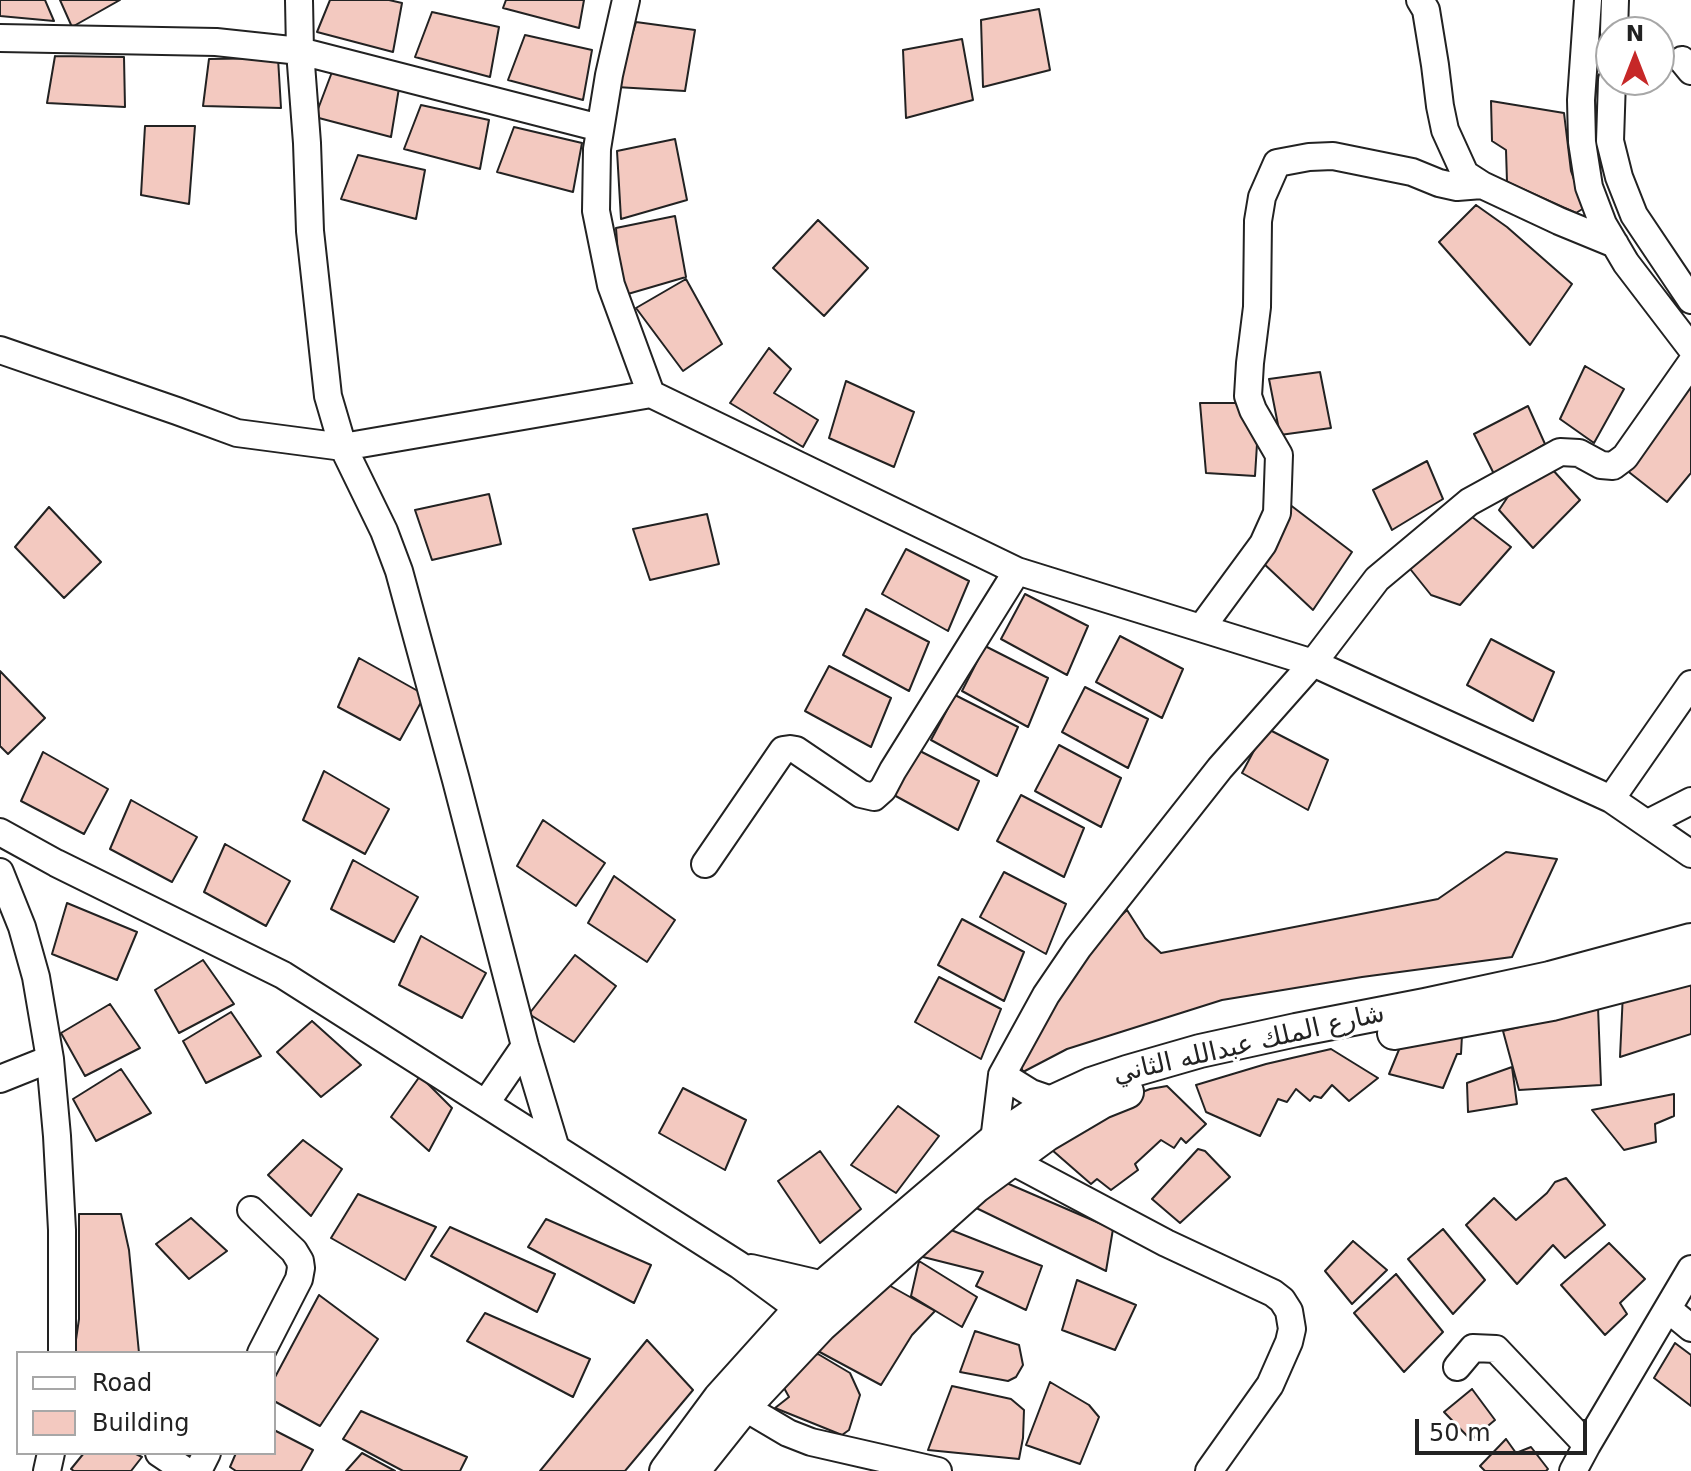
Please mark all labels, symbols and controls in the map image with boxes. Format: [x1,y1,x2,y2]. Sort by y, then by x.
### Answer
north arrow [1595,16,1675,96]
text: N [1626,21,1644,46]
street label: شارع الملك عبدالله الثاني [1110,999,1388,1091]
legend [16,1351,276,1455]
text: Road [92,1369,152,1397]
scale bar [1419,1403,1591,1453]
text: Building [92,1409,189,1437]
text: 50 m [1429,1419,1491,1447]

